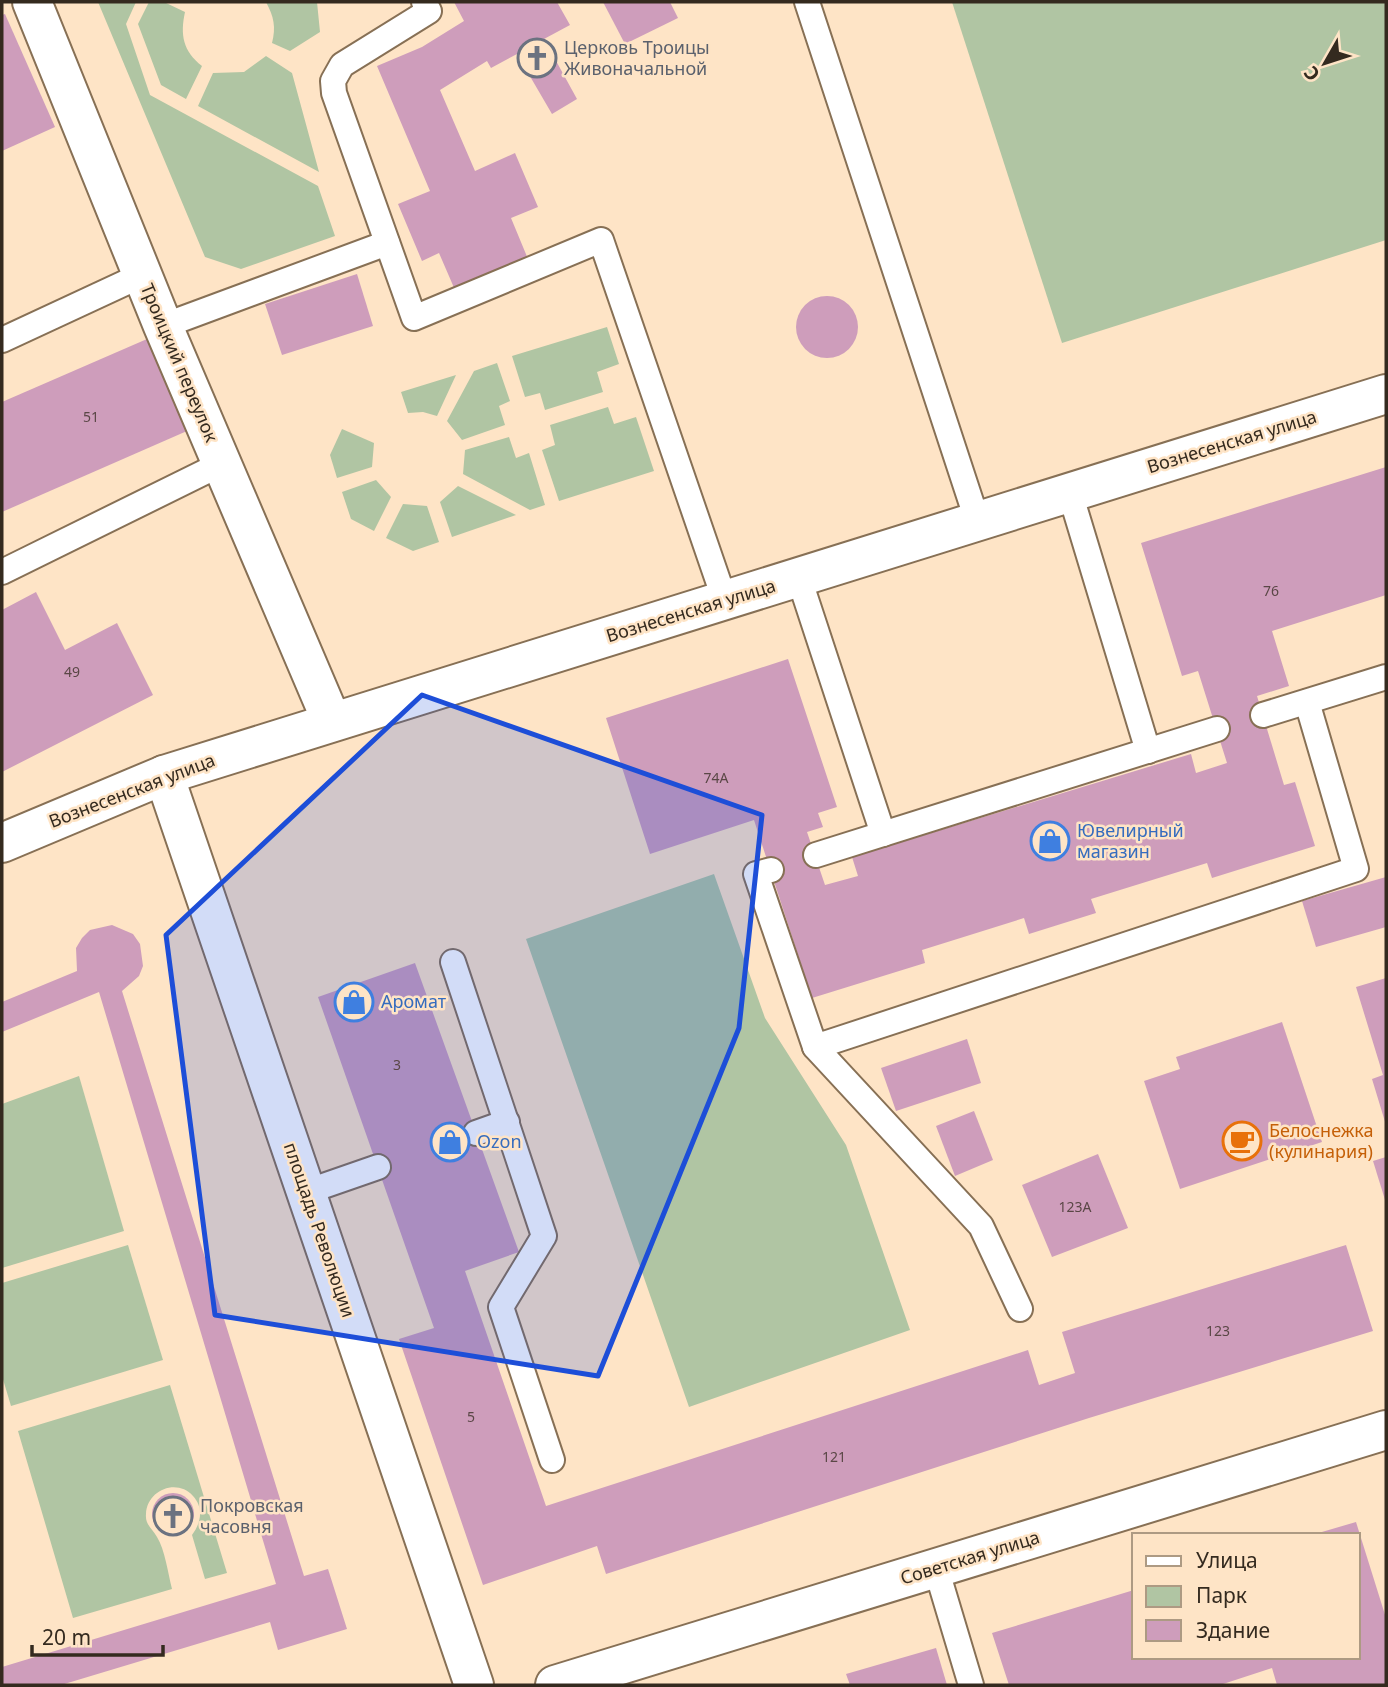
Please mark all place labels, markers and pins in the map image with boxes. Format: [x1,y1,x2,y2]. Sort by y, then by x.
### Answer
place label: Церковь Троицы Живоначальной [564,35,710,80]
church icon: Церковь Троицы Живоначальной [516,37,558,79]
place label: Ювелирный магазин [1077,818,1184,863]
shop icon: Ювелирный магазин [1029,820,1071,862]
shop icon: Аромат [333,981,375,1023]
place label: Аромат [381,989,447,1013]
place label: Белоснежка (кулинария) [1269,1118,1374,1163]
cafe icon: Белоснежка (кулинария) [1221,1120,1263,1162]
shop icon: Ozon [429,1121,471,1163]
place label: Ozon [477,1129,522,1153]
place label: Покровская часовня [200,1493,304,1538]
church icon: Покровская часовня [152,1495,194,1537]

